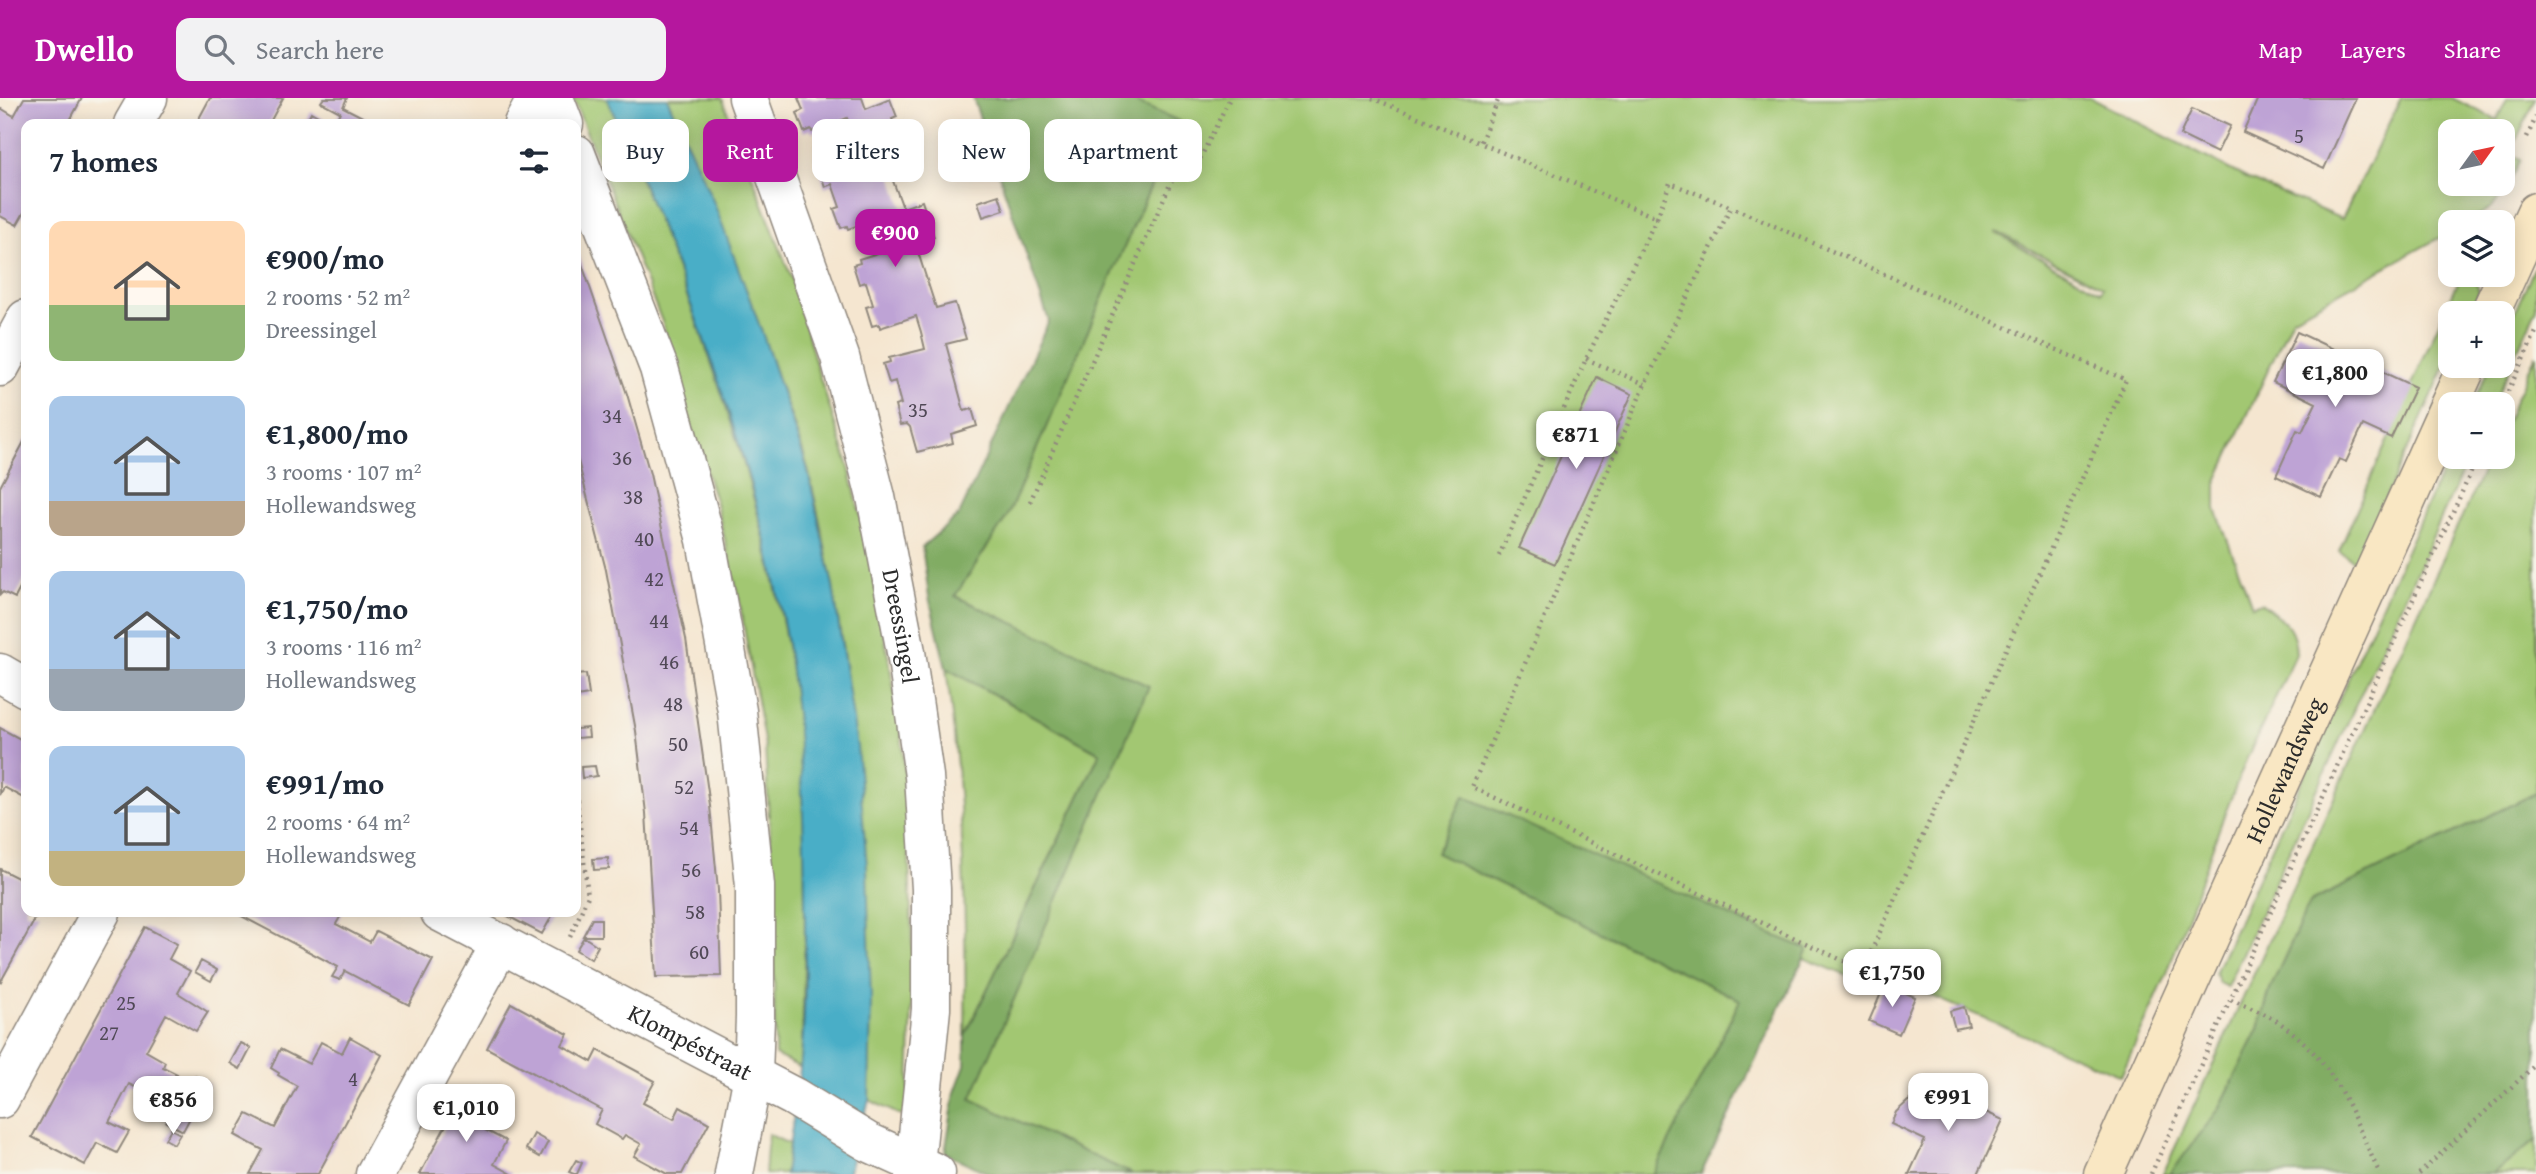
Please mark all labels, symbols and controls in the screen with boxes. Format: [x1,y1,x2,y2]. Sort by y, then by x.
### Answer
search box [176,18,666,81]
text: Dwello [35,25,134,73]
icon: search [200,30,238,68]
text: Search here [256,30,384,69]
text: Map [2259,32,2302,67]
text: Layers [2340,32,2406,67]
text: Share [2444,32,2501,67]
chip: Buy [602,119,689,182]
chip: Rent [703,119,798,182]
chip: Filters [812,119,924,182]
chip: New [938,119,1030,182]
chip: Apartment [1044,119,1202,182]
north arrow [2438,119,2515,196]
map controls [2438,119,2515,469]
house number: 5 [2294,120,2304,151]
text: 7 homes [49,139,158,183]
icon: filters [515,142,553,180]
pin: €900 [854,209,936,269]
button: layers [2438,210,2515,287]
text: €900 [871,215,919,248]
text: €900/mo [266,236,384,280]
icon: home [105,249,189,333]
text: 2 rooms · 52 m² [266,280,410,313]
button: + [2438,301,2515,378]
text: Dreessingel [266,313,377,346]
pin: €1,800 [2278,350,2392,409]
text: €1,800 [2302,355,2368,388]
button: − [2438,392,2515,469]
house number: 35 [908,394,928,425]
house number: 34 [602,400,622,431]
text: €1,800/mo [266,411,408,455]
pin: €871 [1535,412,1617,471]
text: €871 [1552,417,1600,450]
icon: home [105,424,189,508]
house number: 36 [612,442,632,473]
text: 3 rooms · 107 m² [266,455,421,488]
house number: 38 [623,481,643,512]
text: Hollewandsweg [266,488,416,521]
house number: 40 [634,523,654,554]
house number: 42 [644,563,664,594]
street label: Dreessingel [873,566,928,686]
text: €1,750/mo [266,586,408,630]
icon: home [105,599,189,683]
house number: 44 [649,605,669,636]
text: 3 rooms · 116 m² [266,630,421,663]
house number: 46 [659,646,679,677]
text: Hollewandsweg [266,663,416,696]
house number: 48 [663,688,683,719]
street label: Hollewandsweg [2236,691,2333,848]
house number: 50 [668,728,688,759]
text: €991/mo [266,761,384,805]
house number: 52 [674,771,694,802]
icon: home [105,774,189,858]
text: 2 rooms · 64 m² [266,805,410,838]
house number: 54 [679,812,699,843]
text: Hollewandsweg [266,838,416,871]
house number: 56 [681,854,701,885]
house number: 58 [685,896,705,927]
house number: 60 [689,936,709,967]
pin: €1,750 [1835,950,1949,1009]
text: €1,750 [1859,955,1925,988]
house number: 25 [116,987,136,1018]
street label: Klompéstraat [622,995,759,1089]
house number: 27 [99,1017,119,1048]
house number: 4 [348,1063,358,1094]
pin: €991 [1907,1074,1989,1133]
pin: €856 [132,1076,214,1136]
text: €991 [1924,1079,1972,1112]
text: €856 [149,1082,197,1115]
pin: €1,010 [409,1084,523,1144]
text: €1,010 [433,1090,499,1123]

